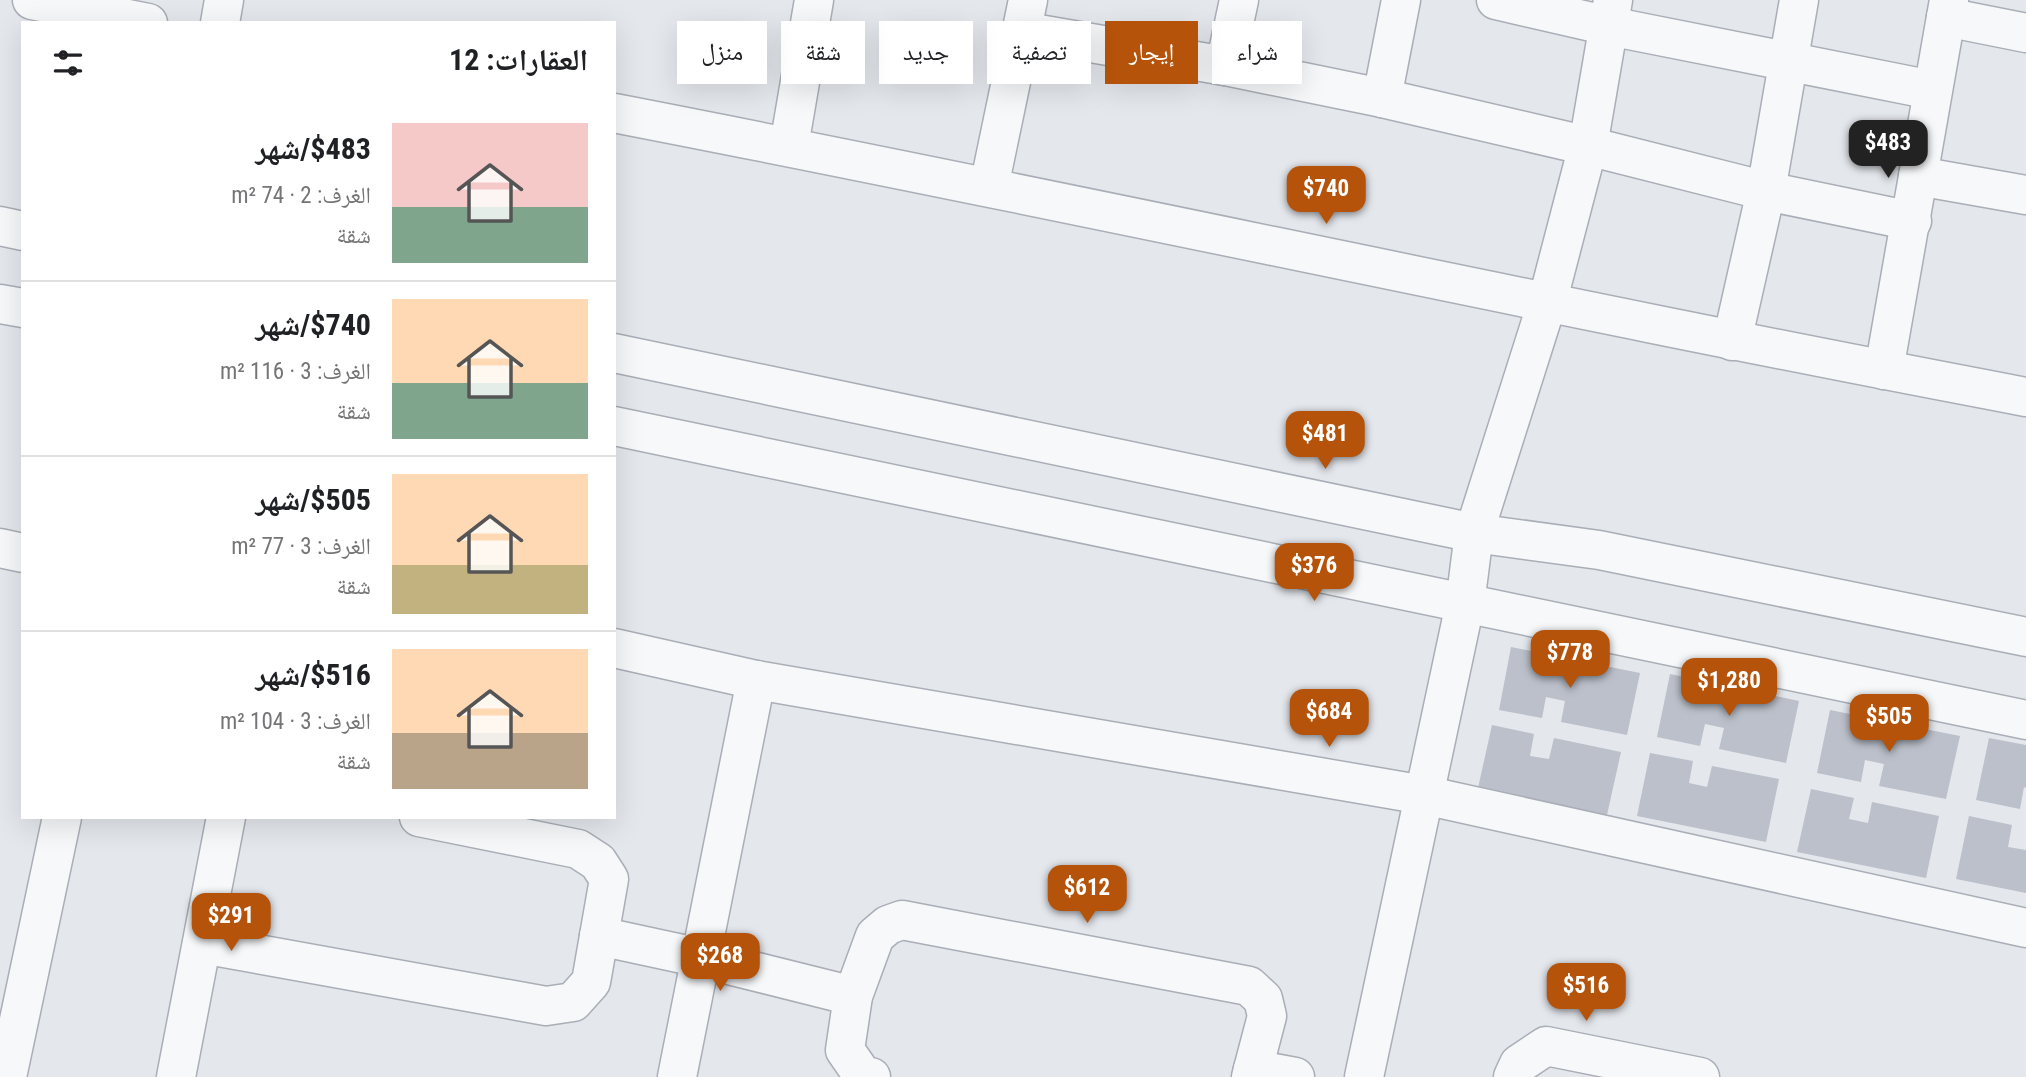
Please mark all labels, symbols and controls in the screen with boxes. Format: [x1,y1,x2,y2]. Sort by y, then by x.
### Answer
chip: منزل [677,21,767,84]
chip: شقة [781,21,865,84]
chip: جديد [879,21,973,84]
chip: تصفية [987,21,1091,84]
chip: إيجار [1105,21,1198,84]
chip: شراء [1212,21,1302,84]
text: العقارات: 12 [449,42,588,77]
icon: filters [49,44,87,82]
pin: $483 [1847,120,1929,180]
text: $483 [1865,129,1911,156]
text: $483/شهر [256,131,371,166]
icon: home [448,151,532,235]
pin: $740 [1285,166,1367,226]
text: $740 [1303,175,1349,202]
text: الغرف: 2 · 74 m² [231,182,371,209]
text: شقة [337,222,371,249]
text: $740/شهر [256,307,371,342]
icon: home [448,327,532,411]
text: الغرف: 3 · 116 m² [220,358,371,385]
text: شقة [337,398,371,425]
pin: $481 [1284,412,1366,471]
text: $481 [1302,420,1348,447]
text: $505/شهر [256,482,371,517]
icon: home [448,502,532,586]
text: الغرف: 3 · 77 m² [231,533,371,560]
pin: $376 [1273,544,1355,603]
text: $376 [1291,552,1337,579]
text: شقة [337,573,371,600]
pin: $778 [1529,630,1611,690]
text: $778 [1547,639,1593,666]
text: $516/شهر [256,657,371,692]
pin: $1,280 [1672,658,1786,718]
text: $1,280 [1697,667,1761,694]
icon: home [448,677,532,761]
pin: $684 [1288,690,1370,749]
pin: $505 [1848,694,1930,754]
text: $684 [1306,698,1352,725]
text: $505 [1866,703,1912,730]
text: الغرف: 3 · 104 m² [220,708,371,735]
text: شقة [337,748,371,775]
pin: $612 [1046,866,1128,925]
text: $612 [1064,874,1110,901]
pin: $291 [190,894,272,953]
text: $291 [208,902,254,929]
pin: $268 [679,934,761,993]
text: $268 [697,942,743,969]
pin: $516 [1545,964,1627,1023]
text: $516 [1563,972,1609,999]

